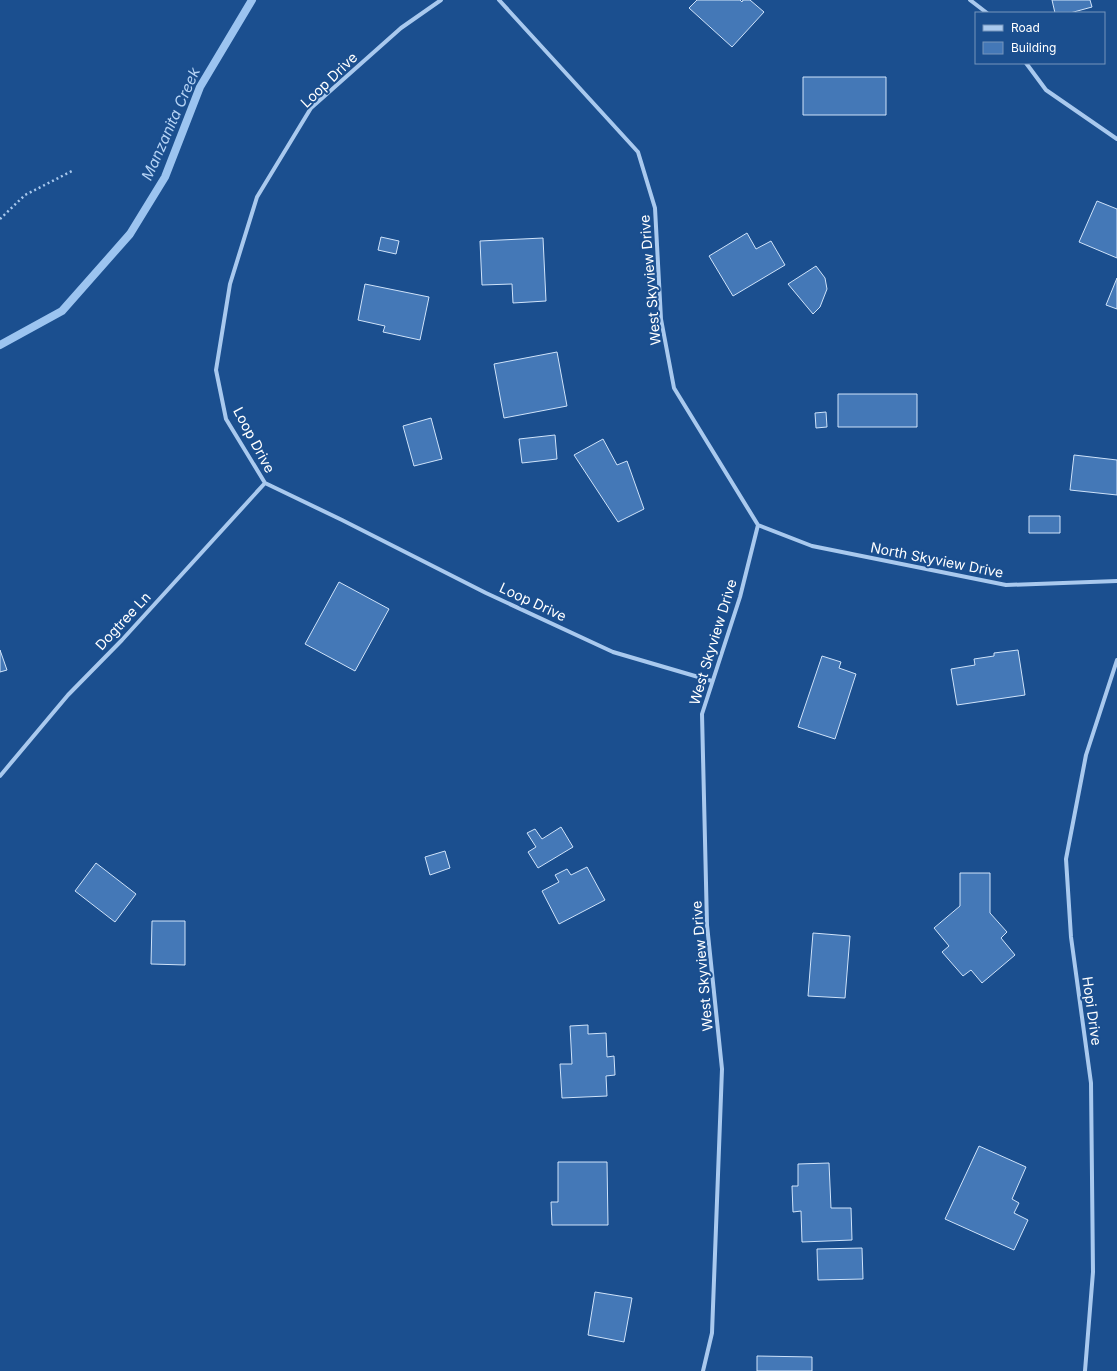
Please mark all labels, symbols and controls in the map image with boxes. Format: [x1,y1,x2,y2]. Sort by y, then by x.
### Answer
legend [975,12,1105,64]
text: Road [1011,20,1040,35]
text: Building [1011,40,1056,55]
street label: Loop Drive [297,49,360,111]
water label: Manzanita Creek [137,64,204,183]
street label: West Skyview Drive [635,214,664,346]
street label: Loop Drive [230,404,279,476]
street label: North Skyview Drive [869,538,1005,581]
street label: West Skyview Drive [685,577,740,707]
street label: Loop Drive [497,579,569,624]
street label: Dogtree Ln [91,588,154,653]
street label: West Skyview Drive [687,900,716,1032]
street label: Hopi Drive [1079,975,1106,1047]

